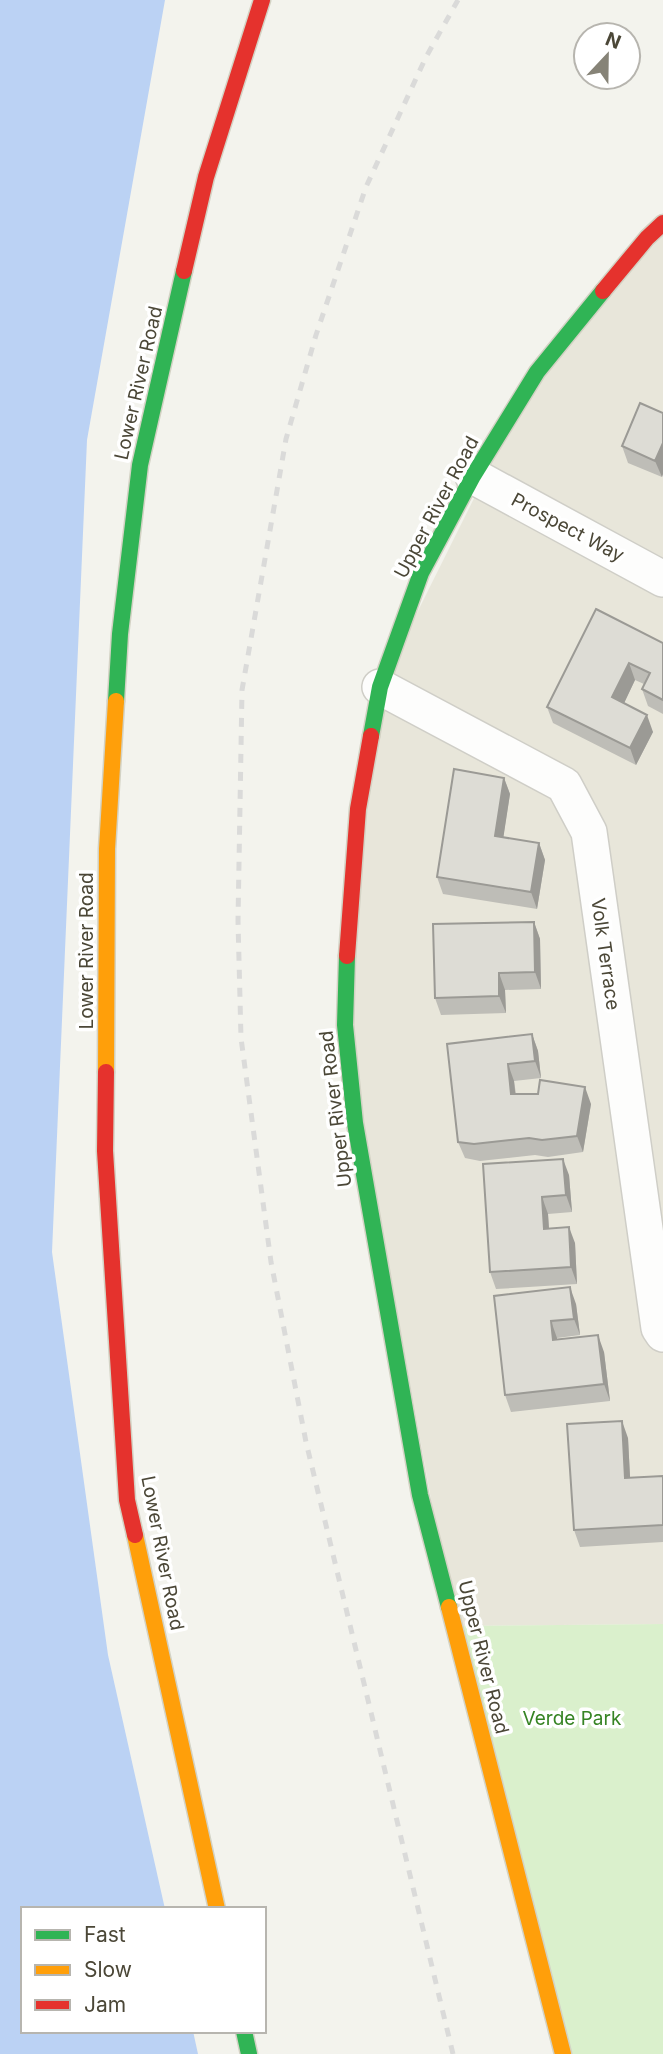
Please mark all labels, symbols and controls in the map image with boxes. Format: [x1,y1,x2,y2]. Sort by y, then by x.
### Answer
north arrow [572,21,642,91]
text: N [602,27,624,54]
street label: Lower River Road [110,304,167,462]
street label: Upper River Road [389,432,484,582]
street label: Prospect Way [507,488,628,567]
street label: Lower River Road [75,872,98,1030]
street label: Volk Terrace [586,897,625,1012]
street label: Upper River Road [314,1029,357,1189]
street label: Lower River Road [136,1474,189,1632]
street label: Upper River Road [453,1578,514,1736]
park label: Verde Park [523,1707,622,1730]
legend [21,1907,266,2033]
text: Fast [84,1922,126,1947]
text: Slow [84,1957,132,1982]
text: Jam [84,1992,126,2017]

